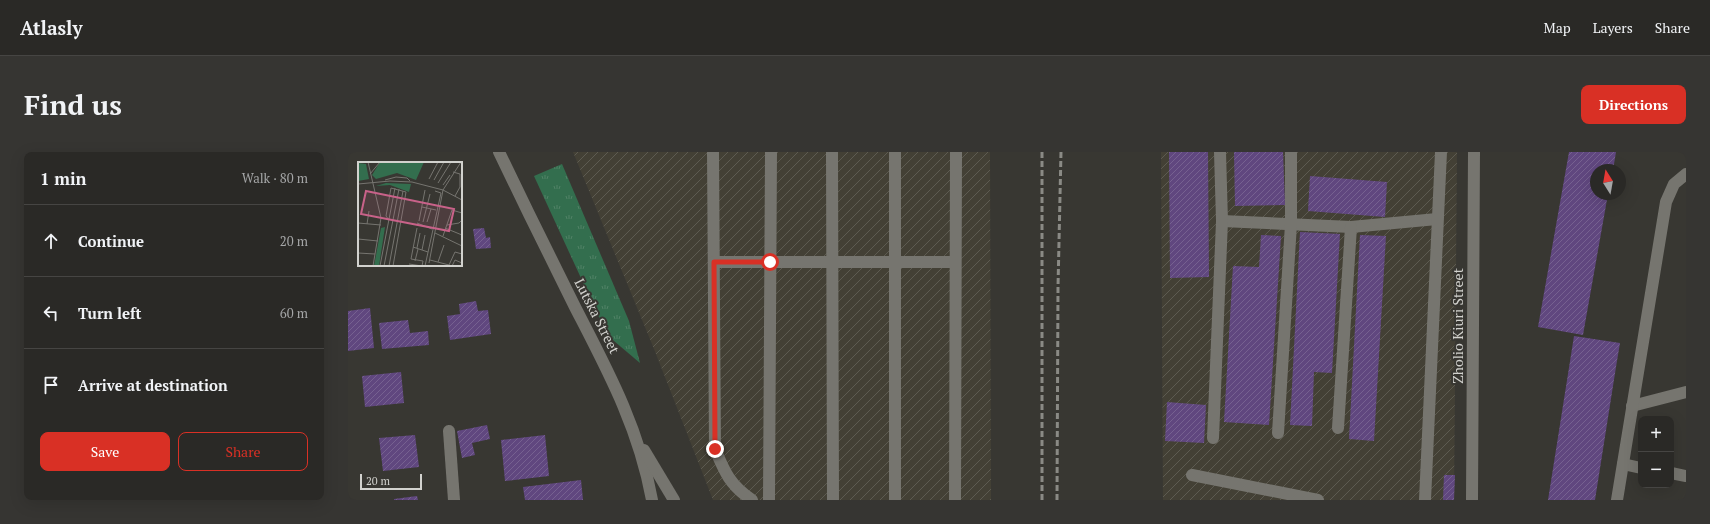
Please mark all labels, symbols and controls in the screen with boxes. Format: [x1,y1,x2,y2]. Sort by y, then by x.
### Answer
text: Atlasly [20,15,82,40]
text: Map [1544,18,1571,37]
text: Layers [1593,18,1633,37]
text: Share [1655,18,1690,37]
button: Directions [1581,85,1686,124]
text: Find us [24,86,122,123]
inset map [358,162,462,266]
north arrow [1590,164,1626,200]
text: 1 min [40,167,87,190]
text: Walk · 80 m [242,169,308,187]
icon: ahead [40,230,62,252]
text: Continue [78,231,144,251]
text: 20 m [280,232,308,250]
route start [761,253,779,271]
street label: Zholio Kiuri Street [1448,267,1467,384]
street label: Lutska Street [570,275,625,357]
icon: left [40,302,62,324]
text: Turn left [78,303,142,323]
text: 60 m [280,304,308,322]
icon: arrive [40,374,62,396]
text: Arrive at destination [78,375,228,395]
map controls [1638,416,1674,488]
button: + [1638,416,1674,452]
button: Save [40,432,170,471]
button: Share [178,432,308,471]
route end [706,440,724,458]
button: − [1638,452,1674,488]
scale bar [360,472,422,491]
text: 20 m [366,474,390,488]

